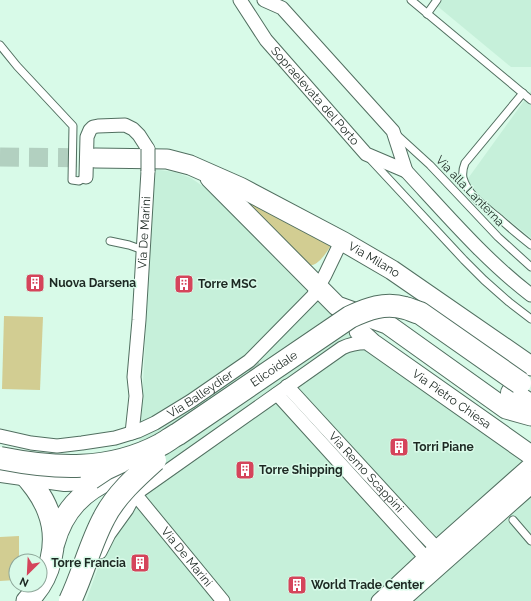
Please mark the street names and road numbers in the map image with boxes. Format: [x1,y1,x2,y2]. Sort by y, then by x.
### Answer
street label: Sopraelevata del Porto [268,44,362,148]
street label: Via alla Lanterna [433,153,507,229]
street label: Via De Marini [135,196,153,269]
street label: Via Milano [346,239,403,280]
street label: Elicoidale [248,348,300,390]
street label: Via Balleydier [165,367,236,421]
street label: Via Pietro Chiesa [410,367,494,432]
street label: Via Remo Scappini [326,429,406,515]
street label: Via De Marini [158,524,215,589]

